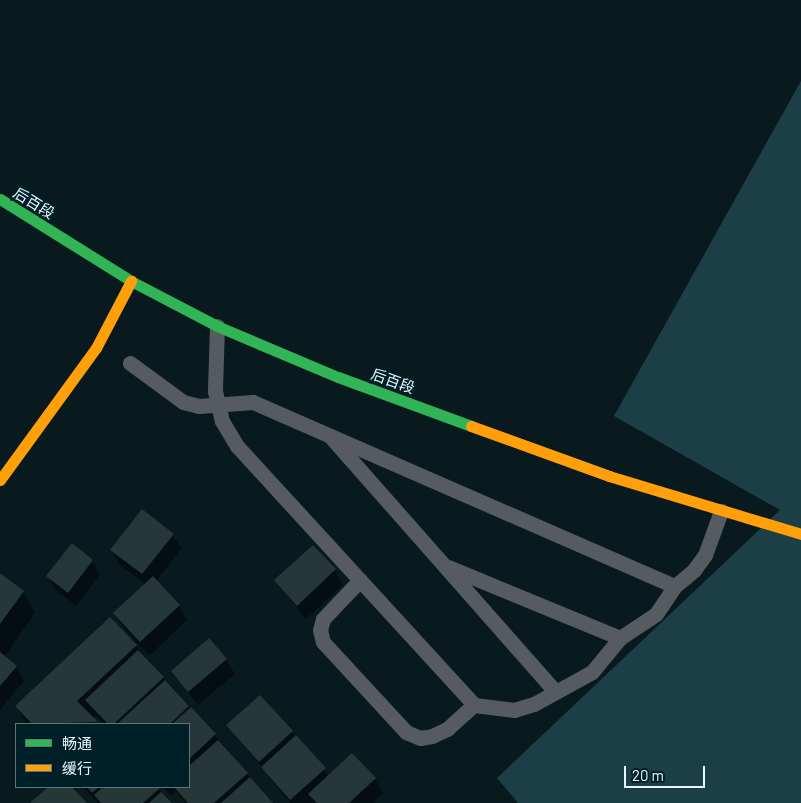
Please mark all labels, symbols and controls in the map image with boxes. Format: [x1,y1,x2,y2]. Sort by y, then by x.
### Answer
street label: 后百段 [10,183,58,223]
street label: 后百段 [369,365,417,397]
legend [15,723,190,788]
text: 畅通 [62,734,92,752]
scale bar [626,756,707,788]
text: 缓行 [62,759,92,777]
text: 20 m [632,766,664,784]

